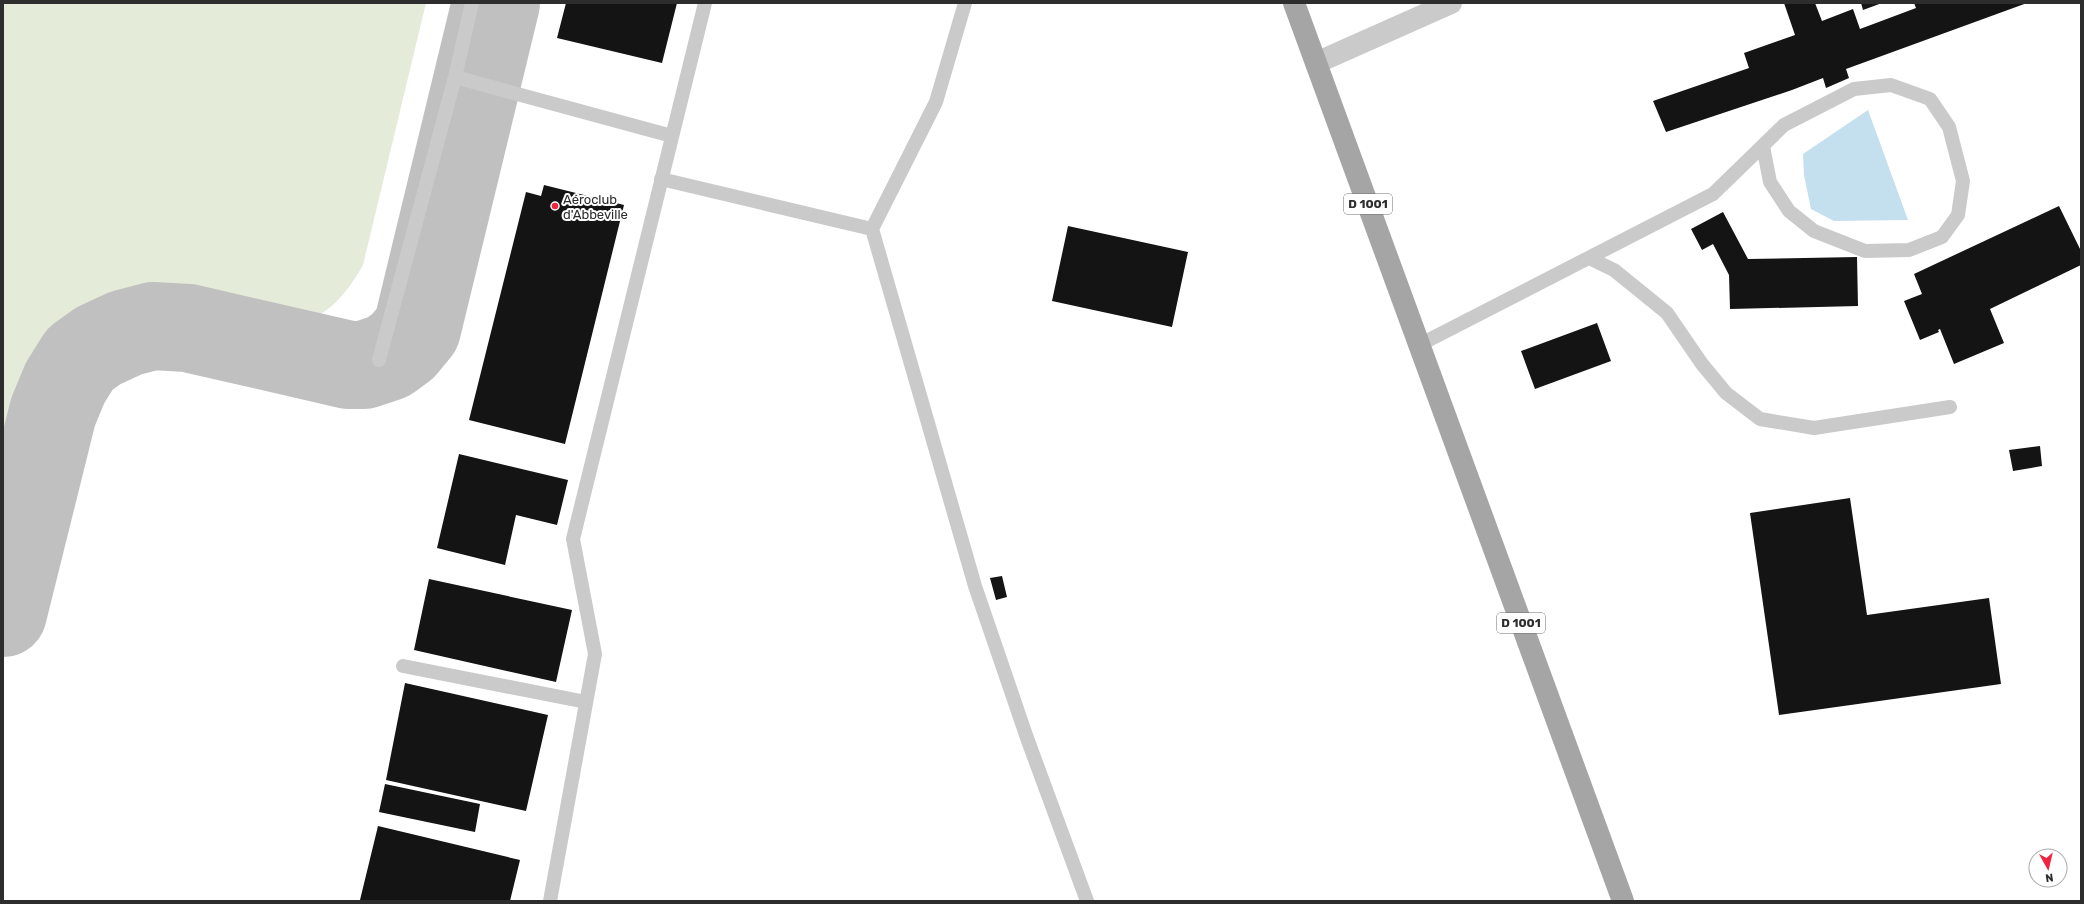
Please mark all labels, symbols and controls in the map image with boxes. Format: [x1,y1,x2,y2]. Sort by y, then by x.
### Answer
place label: Aéroclub d'Abbeville [563,192,628,222]
road number: D 1001 [1344,194,1392,214]
marker: Aéroclub d'Abbeville [550,201,560,211]
road number: D 1001 [1497,613,1545,633]
north arrow [2028,848,2068,888]
text: N [2044,870,2054,884]

